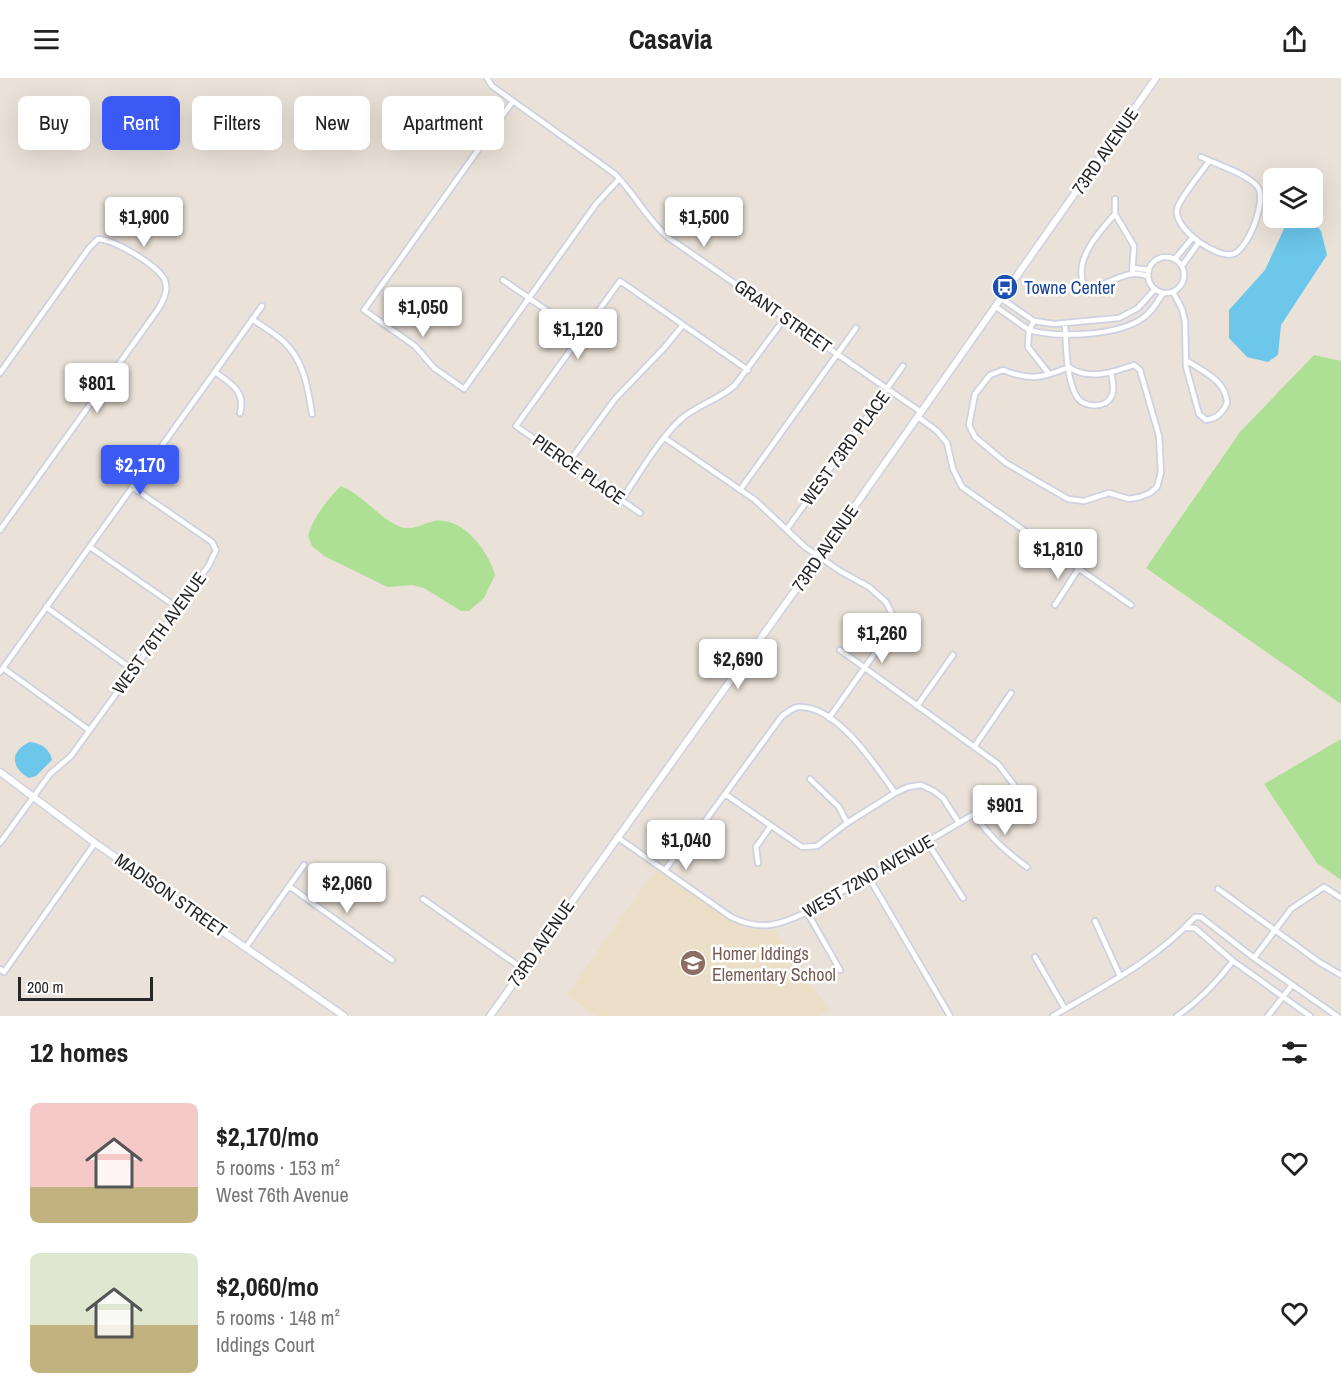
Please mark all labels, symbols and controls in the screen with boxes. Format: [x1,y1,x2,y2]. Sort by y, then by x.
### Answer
text: Casavia [629,21,712,57]
icon: menu [30,23,63,56]
icon: share [1278,23,1311,56]
chip: Buy [18,96,90,150]
chip: Rent [102,96,180,150]
chip: Filters [192,96,282,150]
chip: New [294,96,370,150]
chip: Apartment [382,96,504,150]
street label: 73RD AVENUE [1066,103,1144,199]
map controls [1263,168,1323,228]
button: layers [1263,168,1323,228]
pin: $1,900 [95,197,193,248]
pin: $1,500 [655,197,753,248]
text: $1,900 [119,203,169,230]
text: $1,500 [679,203,729,230]
bus stop icon: Towne Center [990,272,1020,302]
street label: GRANT STREET [729,273,837,359]
place label: Towne Center [1024,275,1115,300]
pin: $1,050 [374,287,472,338]
text: $1,050 [398,293,448,320]
pin: $1,120 [529,309,627,360]
text: $1,120 [553,315,603,342]
pin: $801 [61,363,133,414]
text: $801 [79,369,115,396]
street label: WEST 73RD PLACE [795,385,895,511]
street label: PIERCE PLACE [528,428,630,510]
pin: $2,170 [91,445,189,496]
text: $2,170 [115,451,165,478]
street label: 73RD AVENUE [786,500,864,596]
pin: $1,810 [1009,529,1107,580]
text: $1,810 [1033,535,1083,562]
street label: WEST 76TH AVENUE [106,567,212,699]
pin: $1,260 [833,613,931,664]
text: $1,260 [857,619,907,646]
pin: $2,690 [689,639,787,690]
text: $2,690 [713,645,763,672]
pin: $901 [969,785,1041,836]
text: $901 [987,791,1023,818]
pin: $1,040 [637,820,735,871]
text: $1,040 [661,826,711,853]
street label: WEST 72ND AVENUE [798,828,938,924]
street label: MADISON STREET [110,847,232,943]
pin: $2,060 [298,863,396,914]
text: $2,060 [322,869,372,896]
street label: 73RD AVENUE [502,895,580,991]
place label: Homer Iddings Elementary School [712,941,836,987]
school or university icon: Homer Iddings Elementary School [678,948,708,978]
scale bar [18,974,153,1002]
text: 200 m [27,976,63,998]
text: 12 homes [30,1035,128,1070]
icon: filters [1278,1036,1311,1069]
text: $2,170/mo [216,1119,319,1154]
icon: home [78,1127,150,1199]
icon: heart [1278,1147,1311,1180]
text: 5 rooms · 153 m² [216,1154,340,1181]
text: West 76th Avenue [216,1181,349,1208]
text: $2,060/mo [216,1269,319,1304]
icon: home [78,1277,150,1349]
icon: heart [1278,1297,1311,1330]
text: 5 rooms · 148 m² [216,1304,340,1331]
text: Iddings Court [216,1331,314,1358]

